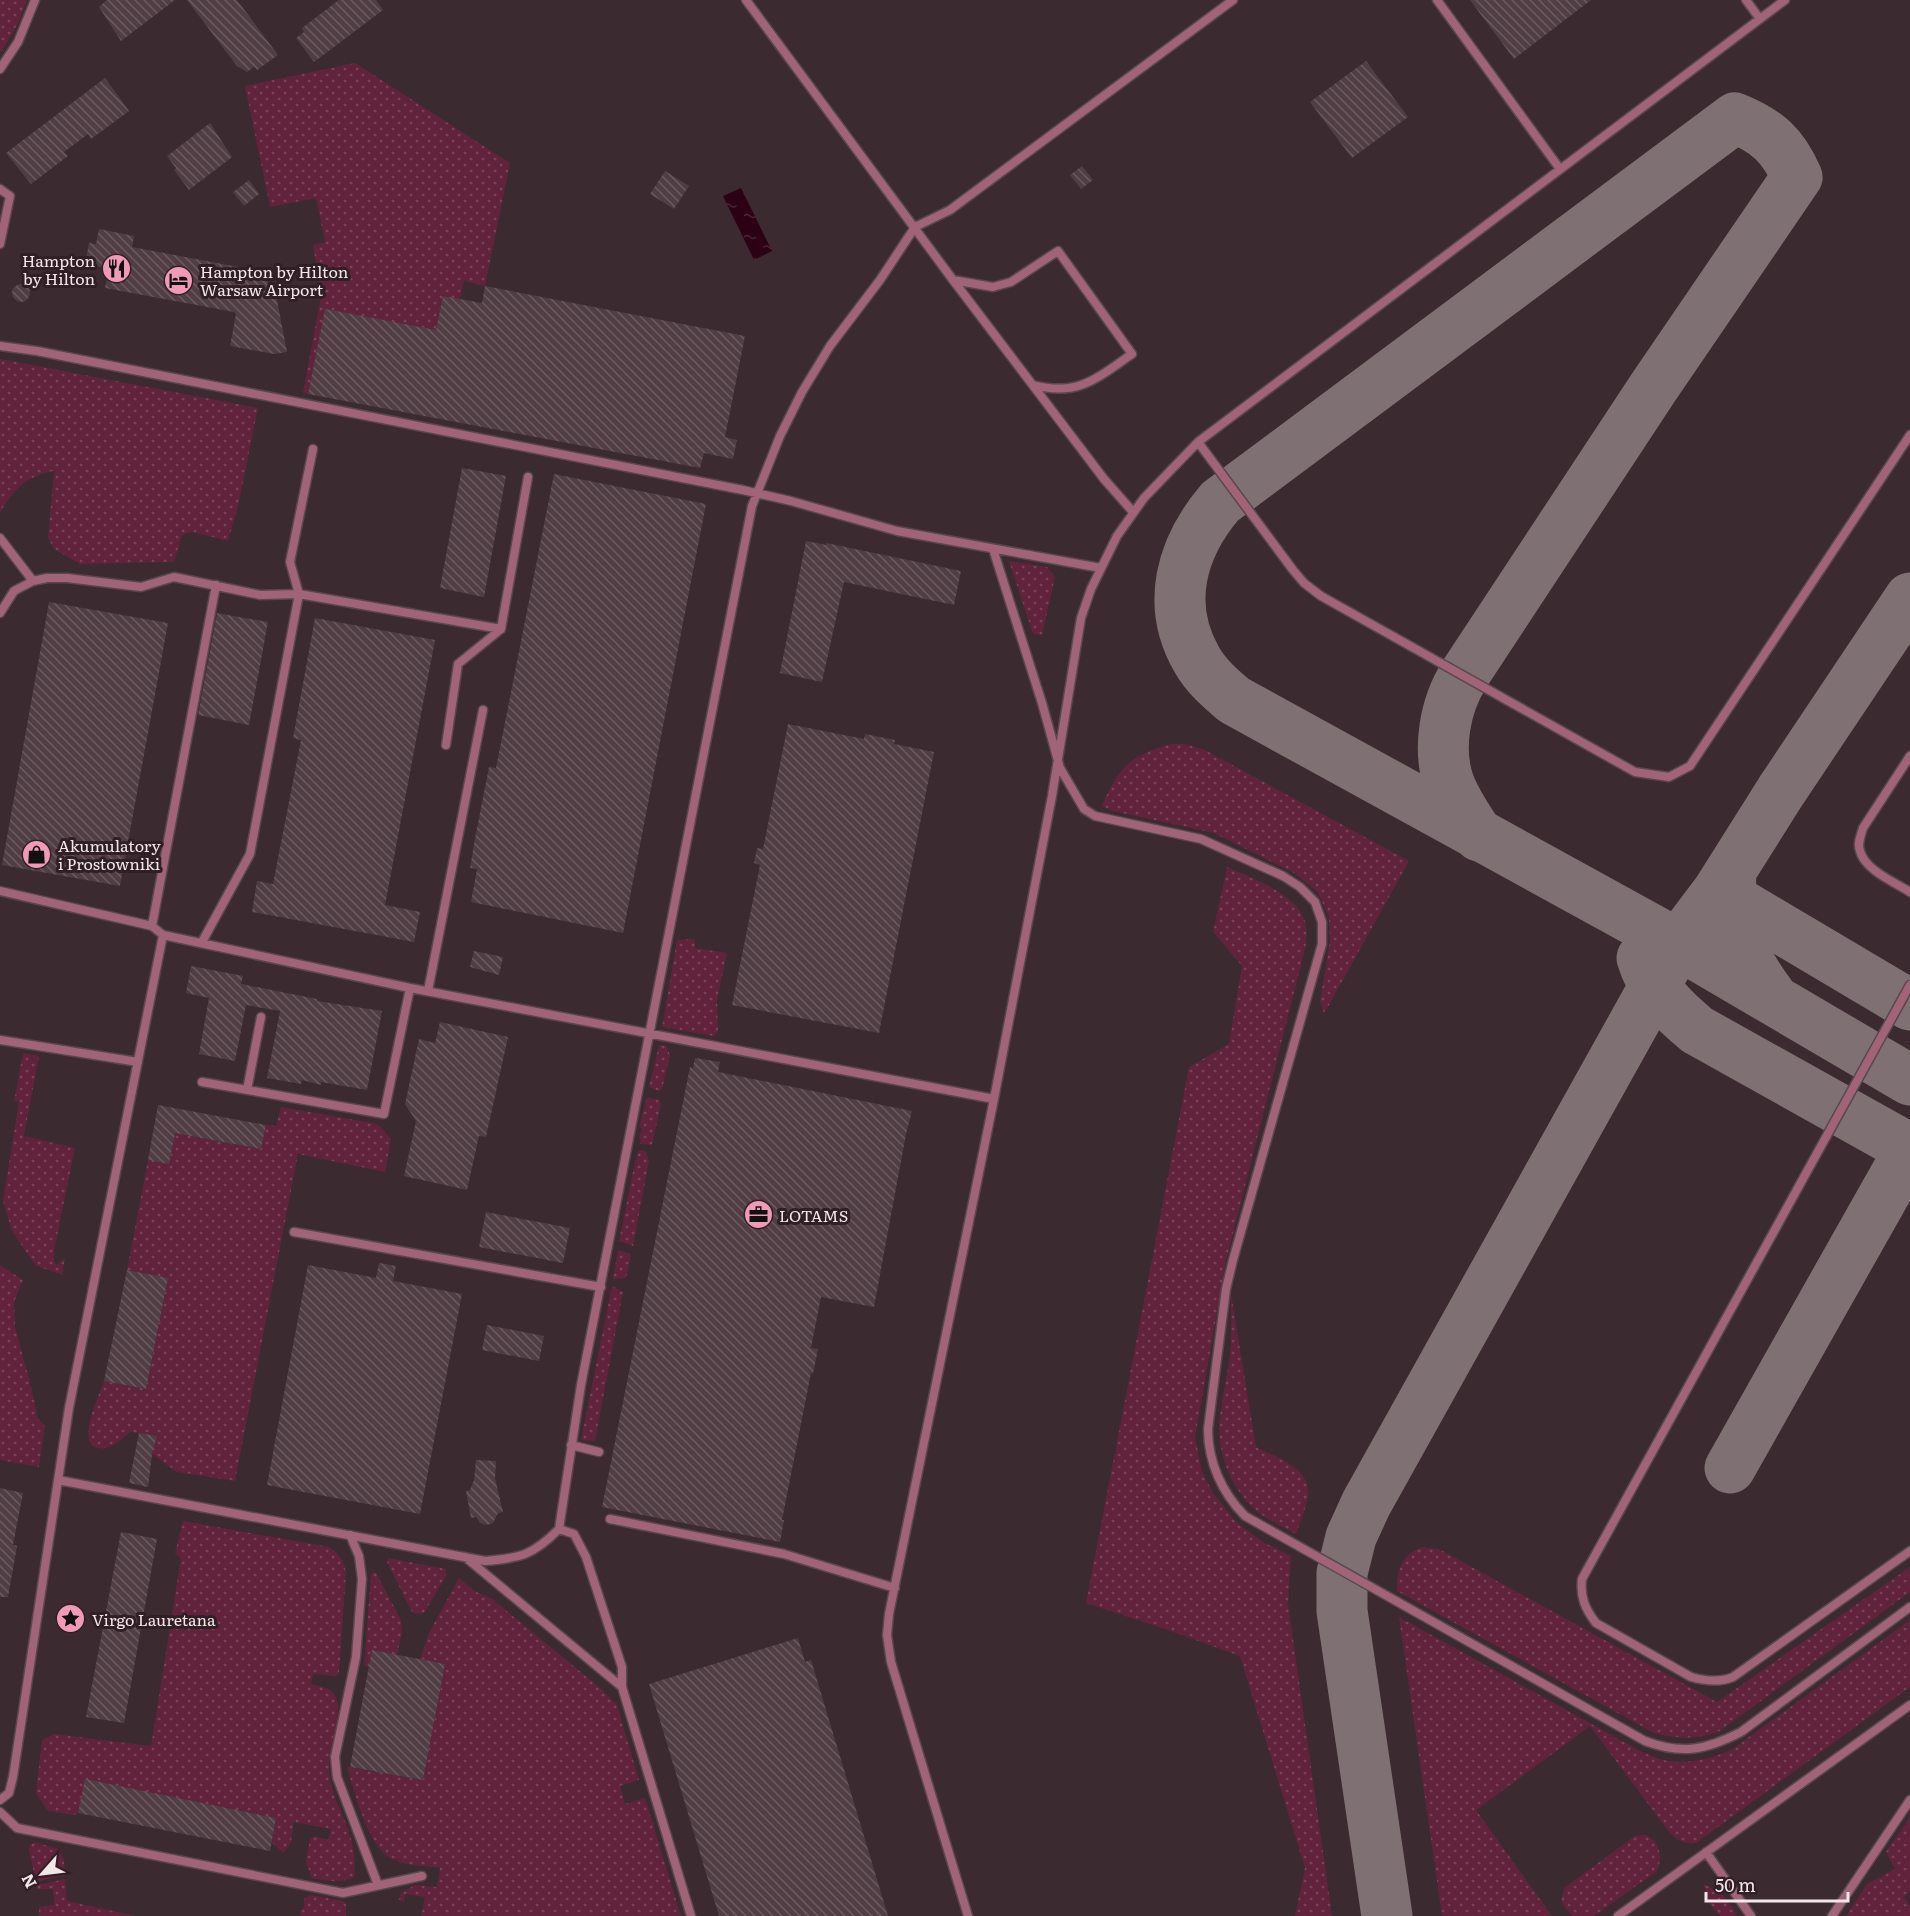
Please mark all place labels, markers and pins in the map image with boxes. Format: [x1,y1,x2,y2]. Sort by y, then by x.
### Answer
place label: Hampton by Hilton [22,248,95,290]
restaurant icon: Hampton by Hilton [100,253,132,285]
place label: Hampton by Hilton Warsaw Airport [200,259,349,301]
hotel icon: Hampton by Hilton Warsaw Airport [163,264,195,296]
place label: Akumulatory i Prostowniki [58,833,161,875]
shop icon: Akumulatory i Prostowniki [21,838,53,870]
office icon: LOTAMS [742,1199,774,1231]
place label: LOTAMS [779,1203,848,1227]
place icon: Virgo Lauretana [55,1603,87,1635]
place label: Virgo Lauretana [92,1607,216,1631]

